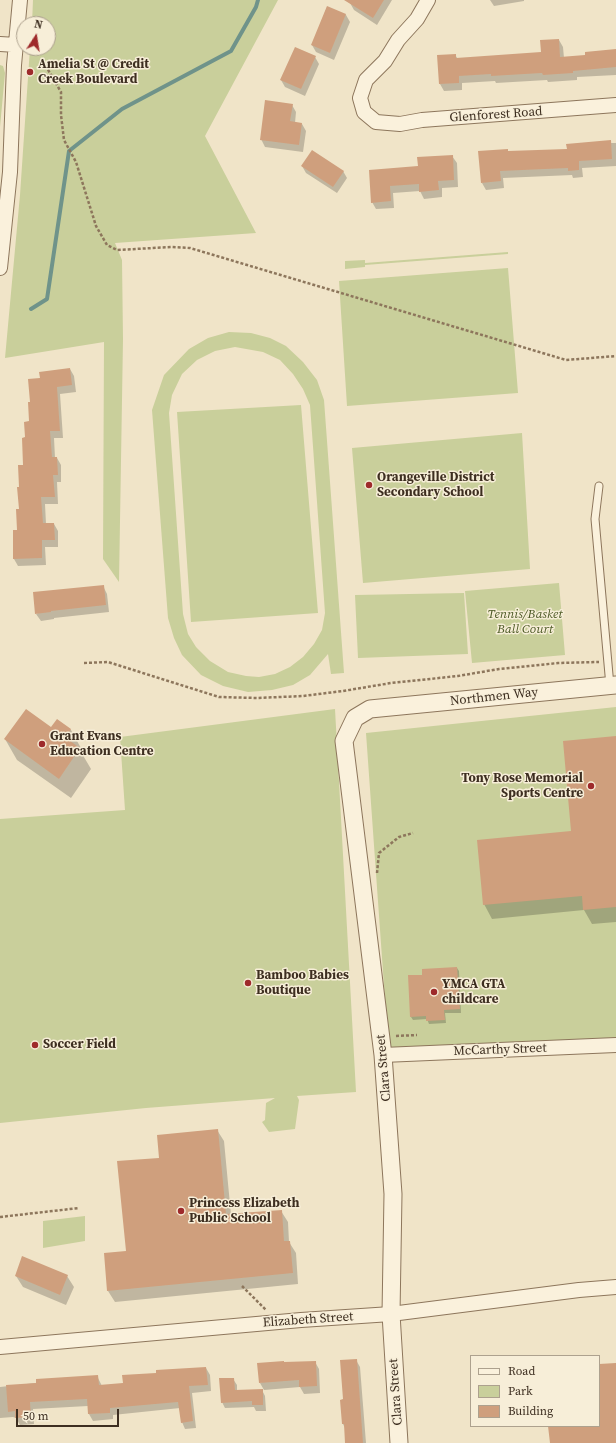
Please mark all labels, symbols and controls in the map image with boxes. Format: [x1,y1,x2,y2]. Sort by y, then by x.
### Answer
north arrow [16,16,56,56]
text: N [33,17,44,33]
place label: Amelia St @ Credit Creek Boulevard [38,57,149,88]
marker: Amelia St @ Credit Creek Boulevard [25,67,35,77]
street label: Glenforest Road [449,104,543,126]
place label: Orangeville District Secondary School [377,470,494,501]
marker: Orangeville District Secondary School [364,480,374,490]
park label: Tennis/Basket Ball Court [488,607,562,638]
street label: Northmen Way [449,685,539,709]
place label: Grant Evans Education Centre [50,729,154,760]
marker: Grant Evans Education Centre [37,739,47,749]
place label: Tony Rose Memorial Sports Centre [461,771,583,802]
marker: Tony Rose Memorial Sports Centre [586,781,596,791]
place label: Bamboo Babies Boutique [256,968,349,999]
place label: YMCA GTA childcare [442,977,506,1008]
marker: Bamboo Babies Boutique [243,978,253,988]
marker: YMCA GTA childcare [429,987,439,997]
street label: Clara Street [373,1034,395,1102]
place label: Soccer Field [43,1037,116,1053]
marker: Soccer Field [30,1040,40,1050]
street label: McCarthy Street [453,1041,547,1059]
place label: Princess Elizabeth Public School [189,1196,299,1227]
marker: Princess Elizabeth Public School [176,1206,186,1216]
street label: Elizabeth Street [262,1309,354,1331]
legend [470,1355,600,1427]
street label: Clara Street [386,1358,406,1426]
text: Road [508,1363,535,1379]
text: Park [508,1383,533,1399]
scale bar [18,1401,121,1427]
text: Building [508,1403,553,1419]
text: 50 m [23,1408,49,1424]

